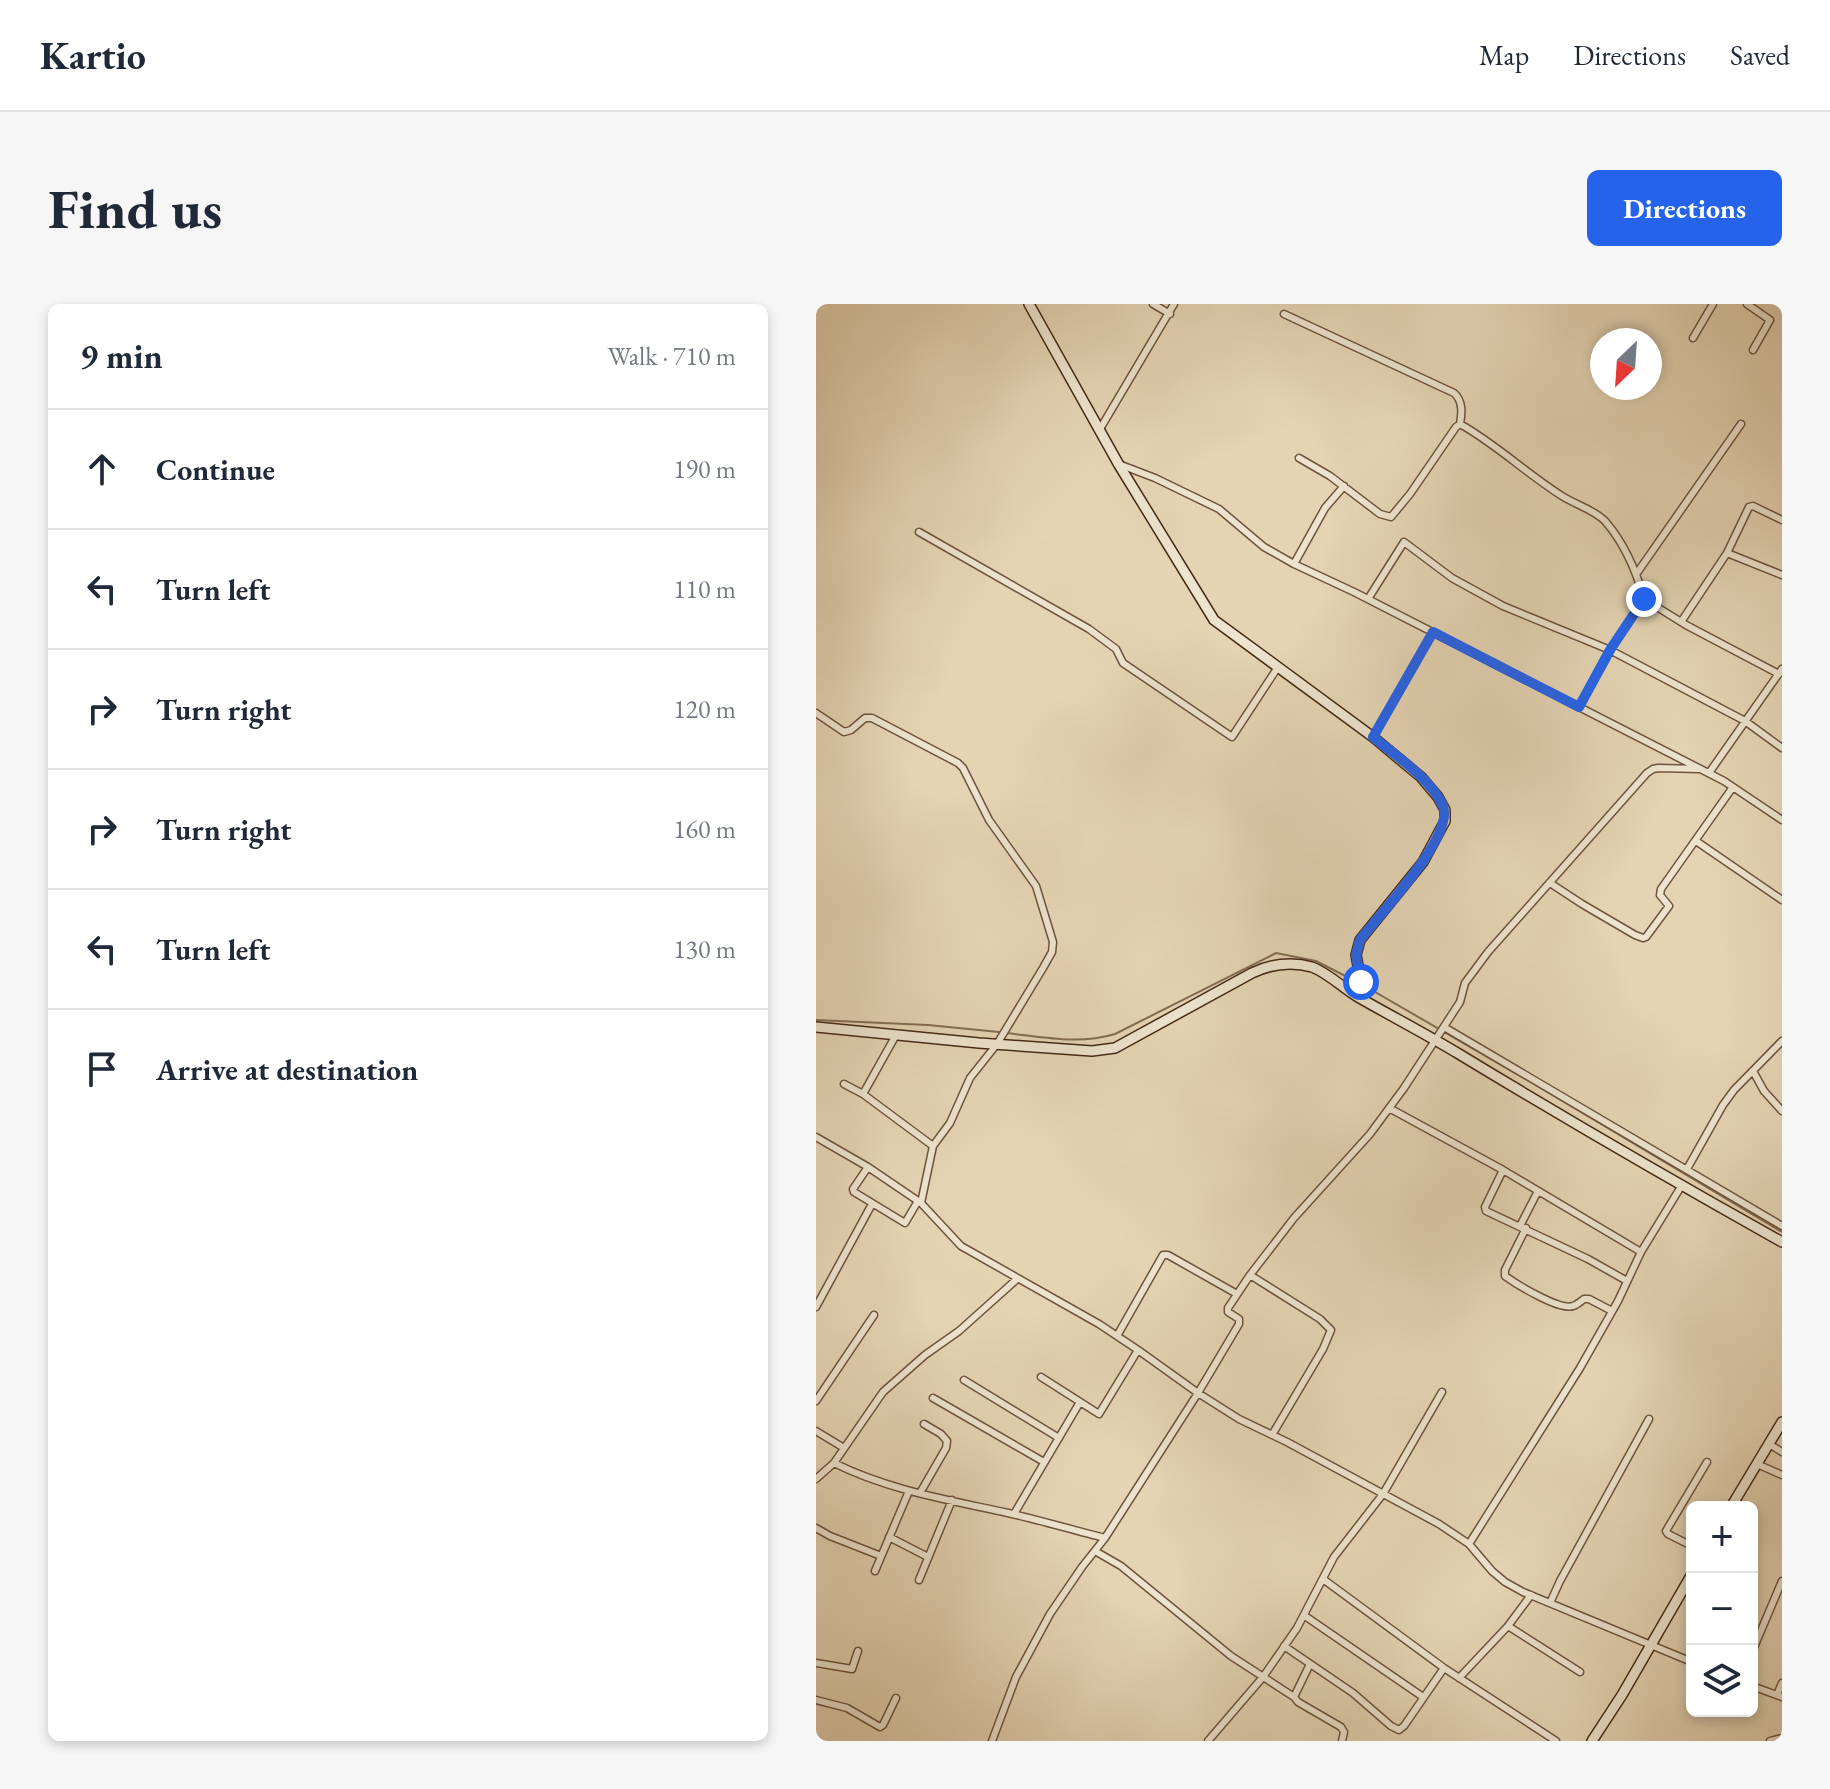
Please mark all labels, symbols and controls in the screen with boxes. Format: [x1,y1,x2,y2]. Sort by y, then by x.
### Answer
text: Kartio [40,31,146,80]
text: Map [1479,37,1529,73]
text: Directions [1573,37,1686,73]
text: Saved [1730,37,1790,73]
button: Directions [1587,170,1782,246]
text: Find us [48,172,222,245]
north arrow [1590,328,1662,400]
text: 9 min [80,334,163,378]
text: Walk · 710 m [608,339,736,373]
icon: ahead [80,447,124,491]
text: Continue [156,450,275,489]
text: 190 m [673,452,736,486]
icon: left [80,567,124,611]
text: Turn left [156,570,270,609]
text: 110 m [673,572,736,606]
route end [1626,581,1662,617]
icon: right [80,687,124,731]
text: Turn right [156,690,292,729]
text: 120 m [673,692,736,726]
icon: right [80,807,124,851]
text: Turn right [156,810,292,849]
text: 160 m [673,812,736,846]
icon: left [80,927,124,971]
text: Turn left [156,930,270,969]
text: 130 m [673,932,736,966]
route start [1343,964,1379,1000]
icon: arrive [80,1047,124,1091]
text: Arrive at destination [156,1050,418,1089]
map controls [1686,1501,1758,1717]
button: + [1686,1501,1758,1573]
button: − [1686,1573,1758,1645]
button: layers [1686,1645,1758,1717]

